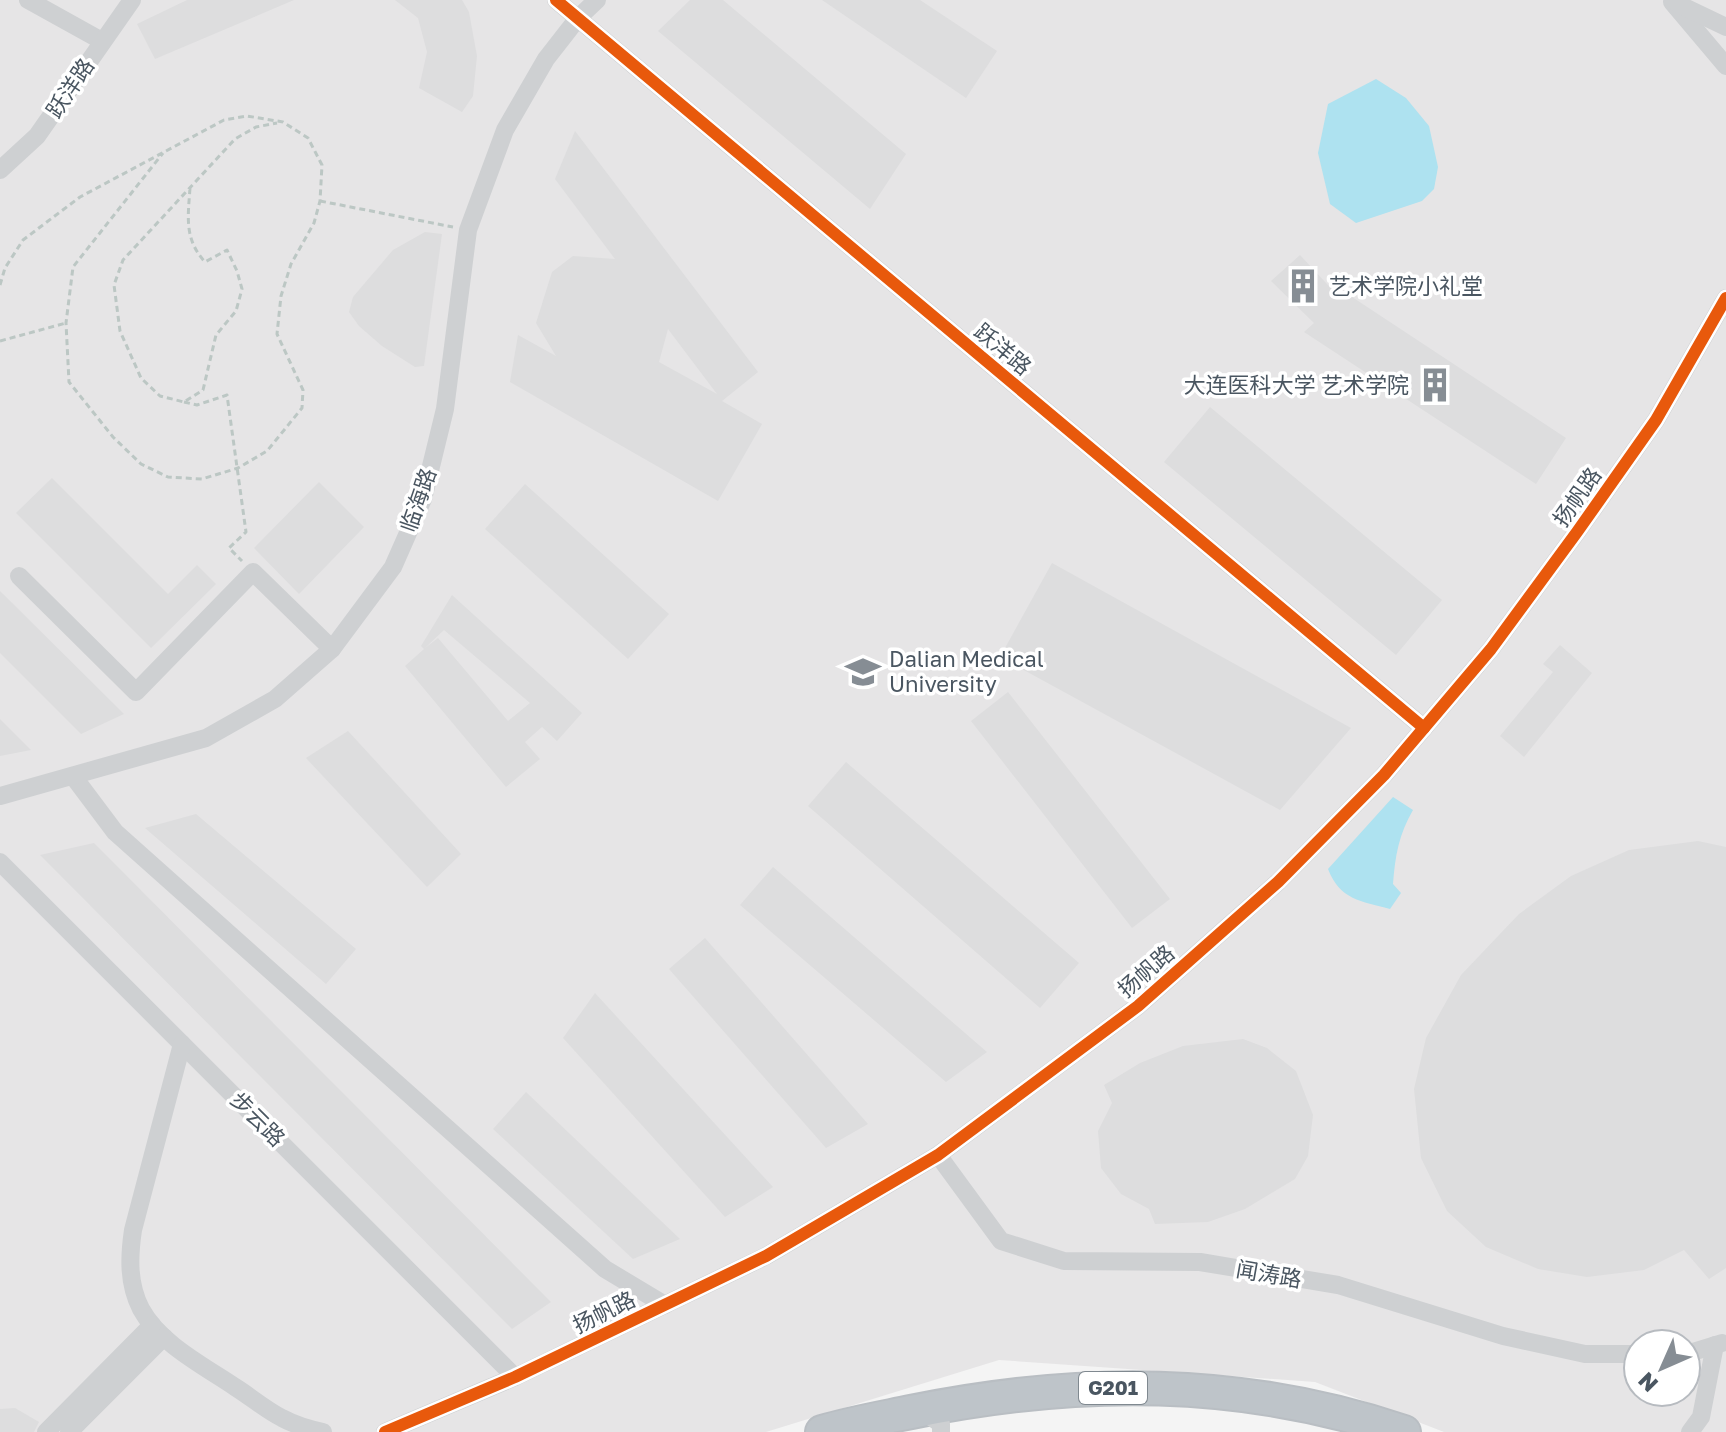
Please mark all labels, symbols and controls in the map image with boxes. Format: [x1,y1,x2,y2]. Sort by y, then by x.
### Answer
street label: 跃洋路 [40,53,99,123]
building icon: 艺术学院小礼堂 [1284,267,1322,305]
place label: 艺术学院小礼堂 [1329,272,1483,299]
street label: 跃洋路 [969,317,1037,380]
building icon: 大连医科大学 艺术学院 [1416,366,1454,404]
place label: 大连医科大学 艺术学院 [1183,371,1409,398]
street label: 扬帆路 [1547,462,1607,531]
street label: 临海路 [394,464,441,535]
place label: Dalian Medical University [889,645,1044,697]
school or university icon: Dalian Medical University [844,653,882,691]
street label: 扬帆路 [1112,939,1179,1002]
street label: 步云路 [225,1086,291,1152]
street label: 闻涛路 [1234,1254,1304,1293]
street label: 扬帆路 [568,1285,639,1338]
north arrow [1622,1328,1702,1408]
text: N [1632,1367,1663,1398]
road number: G201 [1079,1372,1147,1404]

